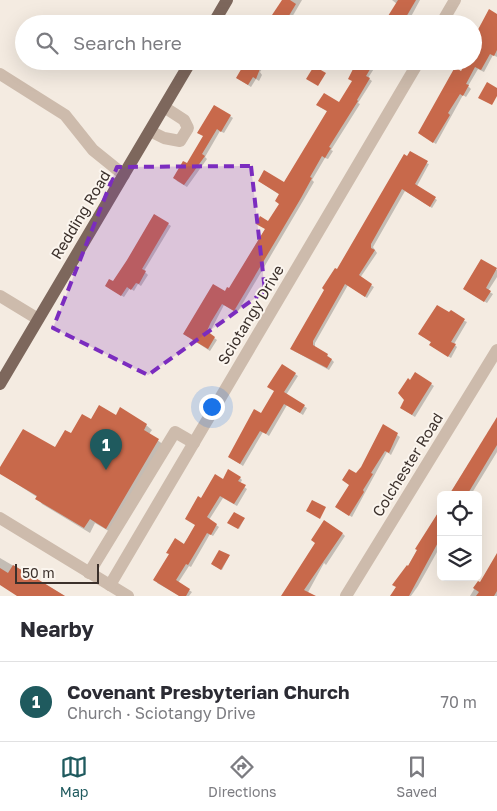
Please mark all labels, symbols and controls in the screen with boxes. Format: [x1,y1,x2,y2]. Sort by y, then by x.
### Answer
search box [15,15,482,70]
icon: search [33,29,61,57]
text: Search here [73,31,182,54]
street label: Redding Road [47,167,114,262]
street label: Sciotangy Drive [213,261,287,368]
your location [199,394,225,420]
street label: Colchester Road [368,409,446,520]
pin: 1 [90,429,122,470]
map controls [437,491,482,581]
button: locate [437,491,482,536]
button: layers [437,536,482,581]
scale bar [15,561,99,584]
text: 50 m [22,564,55,581]
text: Nearby [20,616,94,642]
text: Covenant Presbyterian Church [67,680,349,703]
text: 1 [32,692,40,712]
text: 70 m [440,692,477,712]
text: Church · Sciotangy Drive [67,703,255,723]
tab: Map [60,753,88,800]
tab: Directions [208,753,277,800]
tab: Saved [396,753,437,800]

